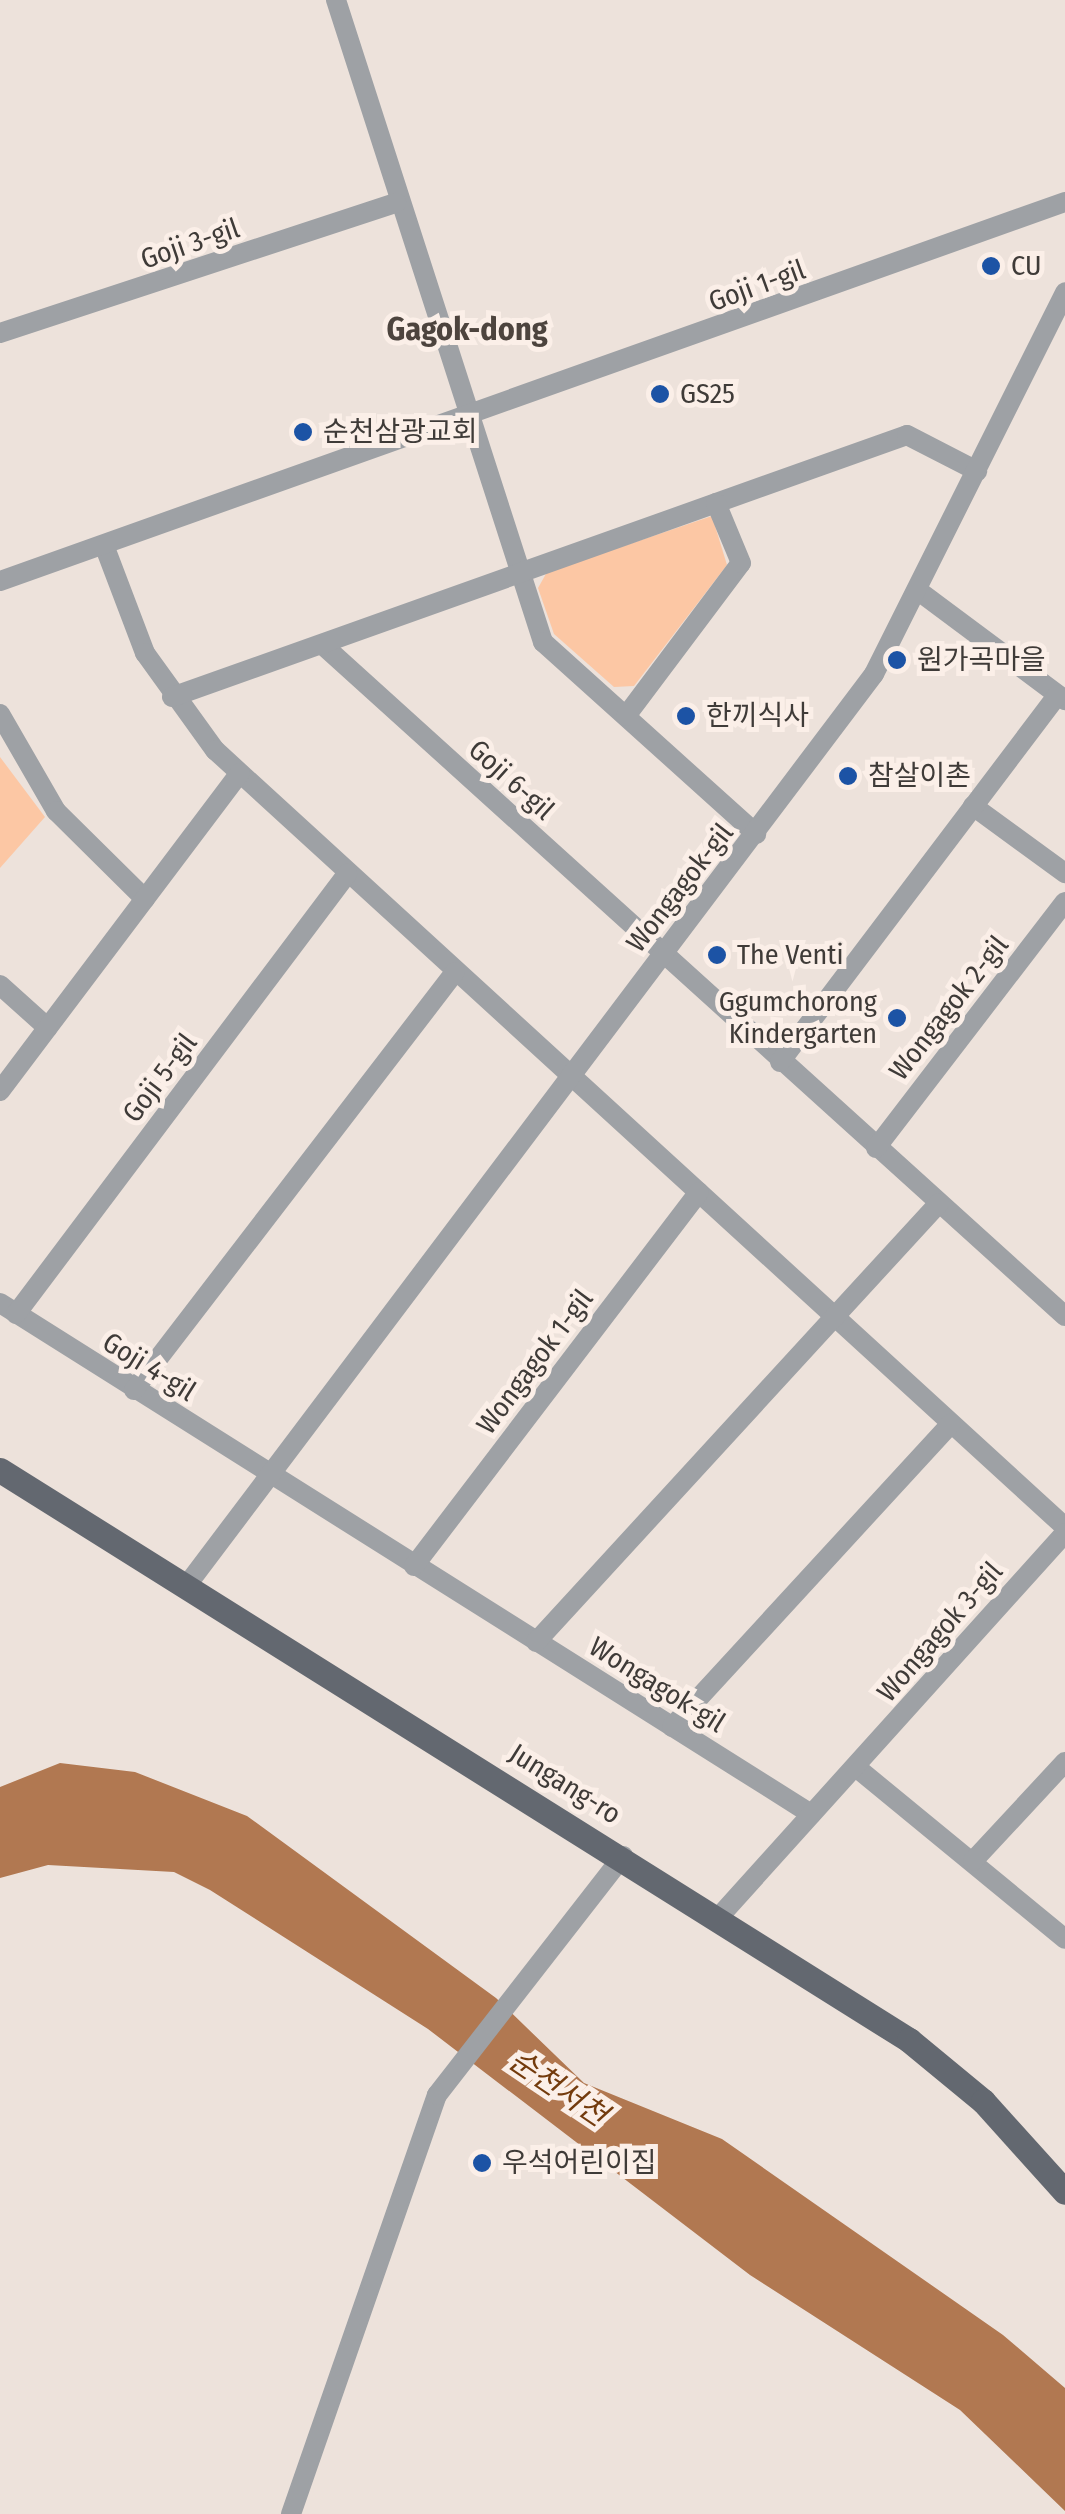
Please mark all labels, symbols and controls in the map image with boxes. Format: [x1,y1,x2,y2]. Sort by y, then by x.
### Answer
street label: Goji 3-gil [136,212,244,276]
place label: CU [1011,249,1041,283]
street label: Goji 1-gil [704,253,810,319]
marker: CU [980,255,1002,277]
district label: Gagok-dong [386,310,548,348]
place label: GS25 [680,377,735,411]
marker: GS25 [649,383,671,405]
place label: 순천삼광교회 [323,415,478,449]
marker: 순천삼광교회 [292,421,314,443]
place label: 원가곡마을 [917,643,1046,677]
marker: 원가곡마을 [886,649,908,671]
place label: 한끼식사 [706,699,809,733]
marker: 한끼식사 [675,705,697,727]
street label: Goji 6-gil [461,733,561,827]
place label: 참살이촌 [868,759,971,793]
marker: 참살이촌 [837,765,859,787]
street label: Wongagok-gil [619,817,741,959]
street label: Wongagok 2-gil [882,929,1016,1087]
place label: The Venti [737,938,843,972]
marker: The Venti [706,944,728,966]
place label: Ggumchorong Kindergarten [719,985,877,1051]
marker: Ggumchorong Kindergarten [886,1007,908,1029]
street label: Goji 5-gil [116,1027,204,1129]
street label: Wongagok 1-gil [470,1283,600,1441]
street label: Goji 4-gil [96,1325,202,1409]
street label: Wongagok 3-gil [870,1555,1010,1709]
street label: Wongagok-gil [583,1630,731,1740]
street label: Jungang-ro [503,1737,627,1831]
water label: 순천서천 [502,2042,614,2134]
place label: 우석어린이집 [502,2146,657,2180]
marker: 우석어린이집 [471,2152,493,2174]

